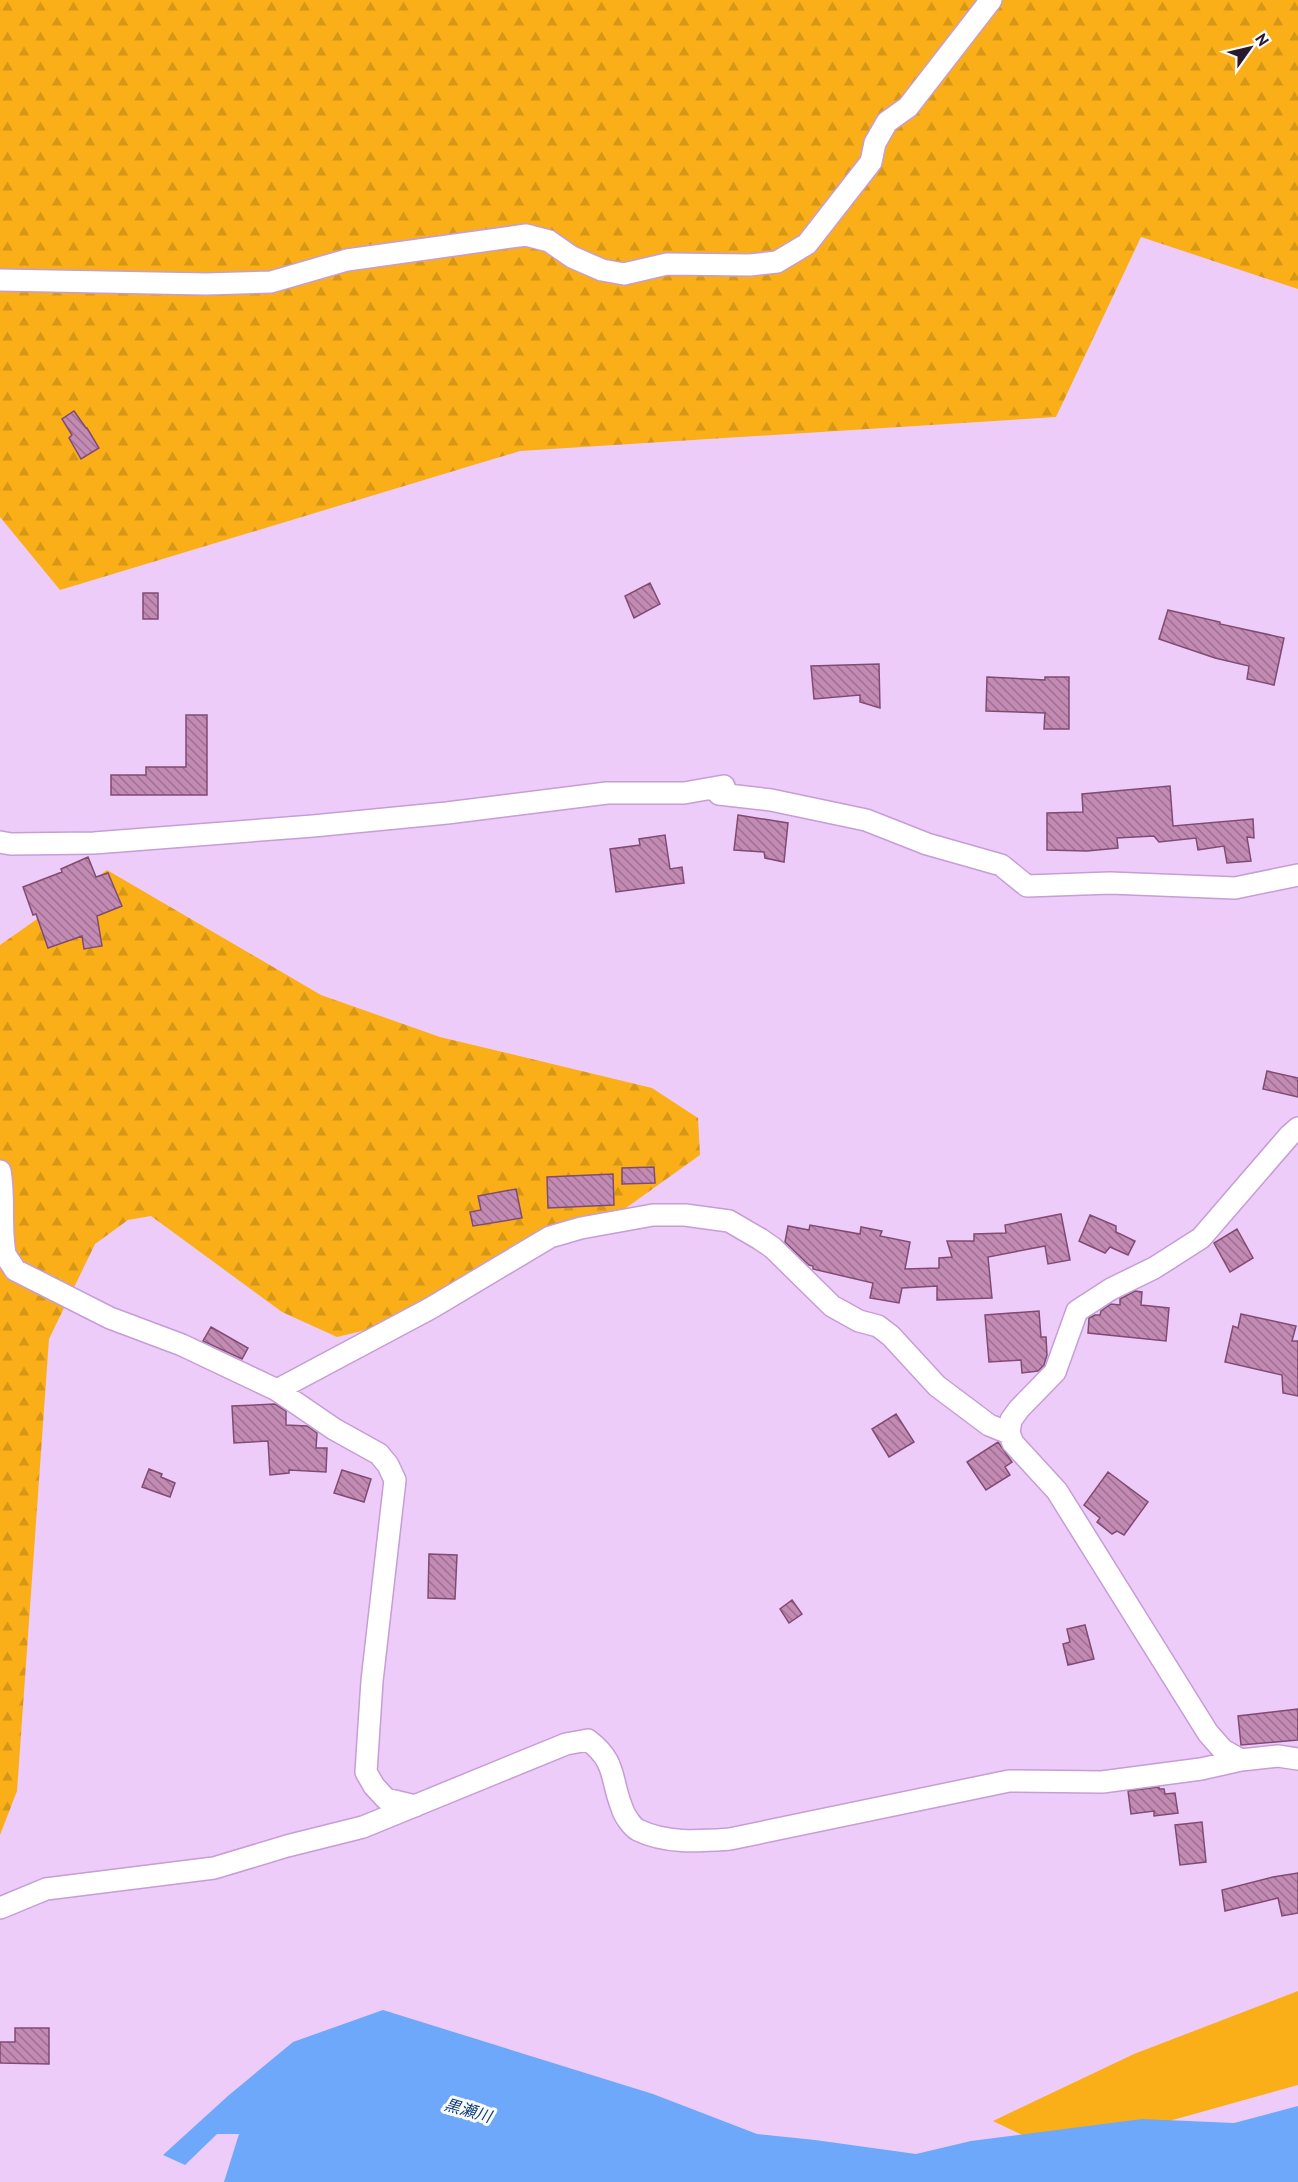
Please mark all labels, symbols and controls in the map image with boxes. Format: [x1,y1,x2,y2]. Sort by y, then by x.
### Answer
north arrow [1220,18,1280,78]
text: N [1251,30,1274,50]
water label: 黒瀬川 [442,2094,496,2127]

